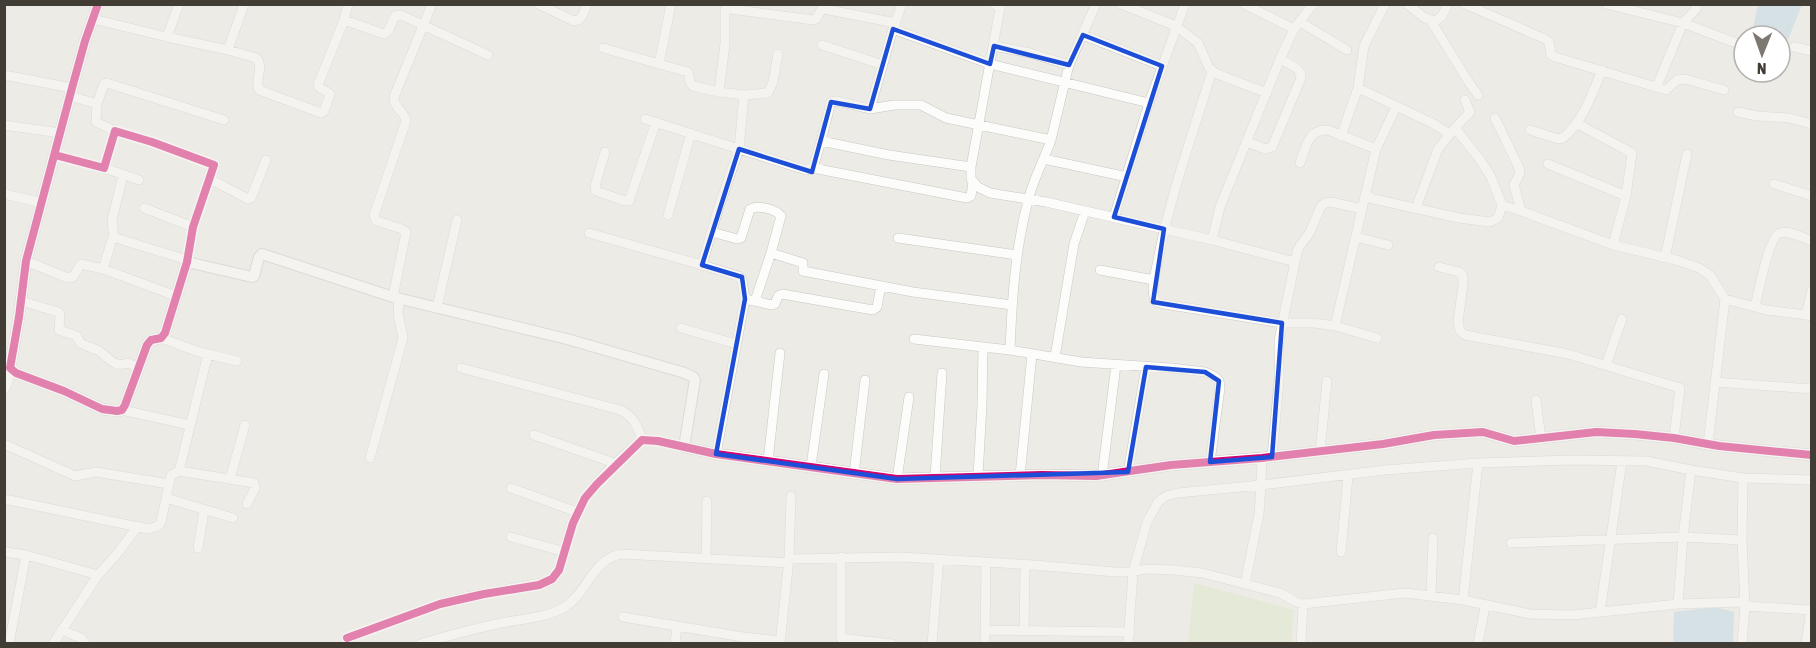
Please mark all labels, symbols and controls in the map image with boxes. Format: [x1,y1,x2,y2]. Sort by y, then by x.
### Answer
north arrow [1732,24,1792,84]
text: N [1757,60,1767,78]

